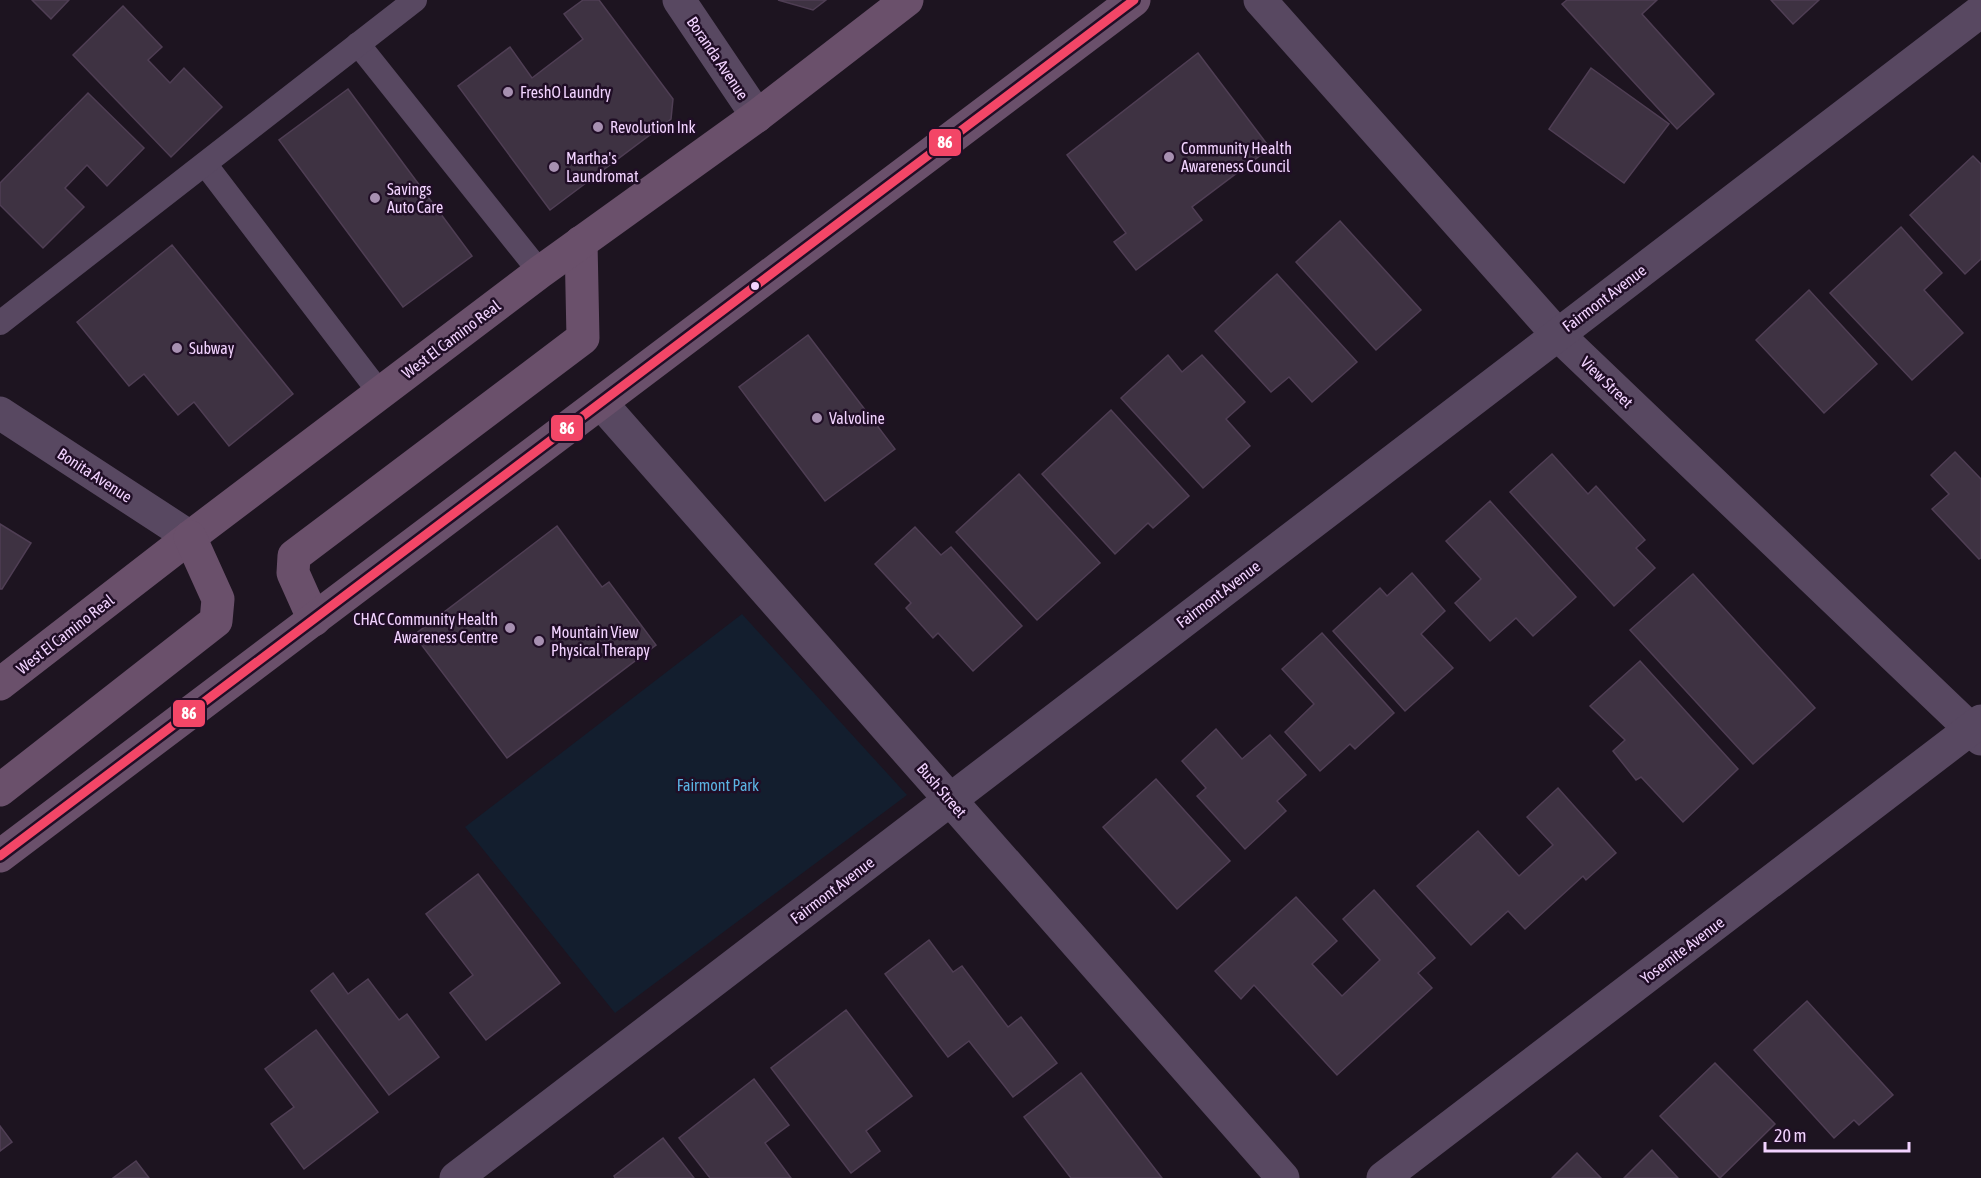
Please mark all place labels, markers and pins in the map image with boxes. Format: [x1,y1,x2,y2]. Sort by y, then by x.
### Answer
place label: FreshO Laundry [520,83,611,102]
marker: FreshO Laundry [501,85,515,99]
place label: Revolution Ink [610,118,696,136]
marker: Revolution Ink [591,120,605,134]
place label: Community Health Awareness Council [1181,139,1292,175]
place label: Martha's Laundromat [566,149,639,185]
marker: Community Health Awareness Council [1162,150,1176,164]
marker: Martha's Laundromat [547,160,561,174]
place label: Savings Auto Care [387,180,443,216]
marker: Savings Auto Care [368,191,382,205]
unlabelled marker [749,280,761,292]
place label: Subway [189,339,235,358]
marker: Subway [170,341,184,355]
place label: Valvoline [829,409,885,427]
marker: Valvoline [810,411,824,425]
place label: CHAC Community Health Awareness Centre [353,610,498,646]
marker: CHAC Community Health Awareness Centre [503,621,517,635]
place label: Mountain View Physical Therapy [551,623,650,660]
marker: Mountain View Physical Therapy [532,634,546,648]

